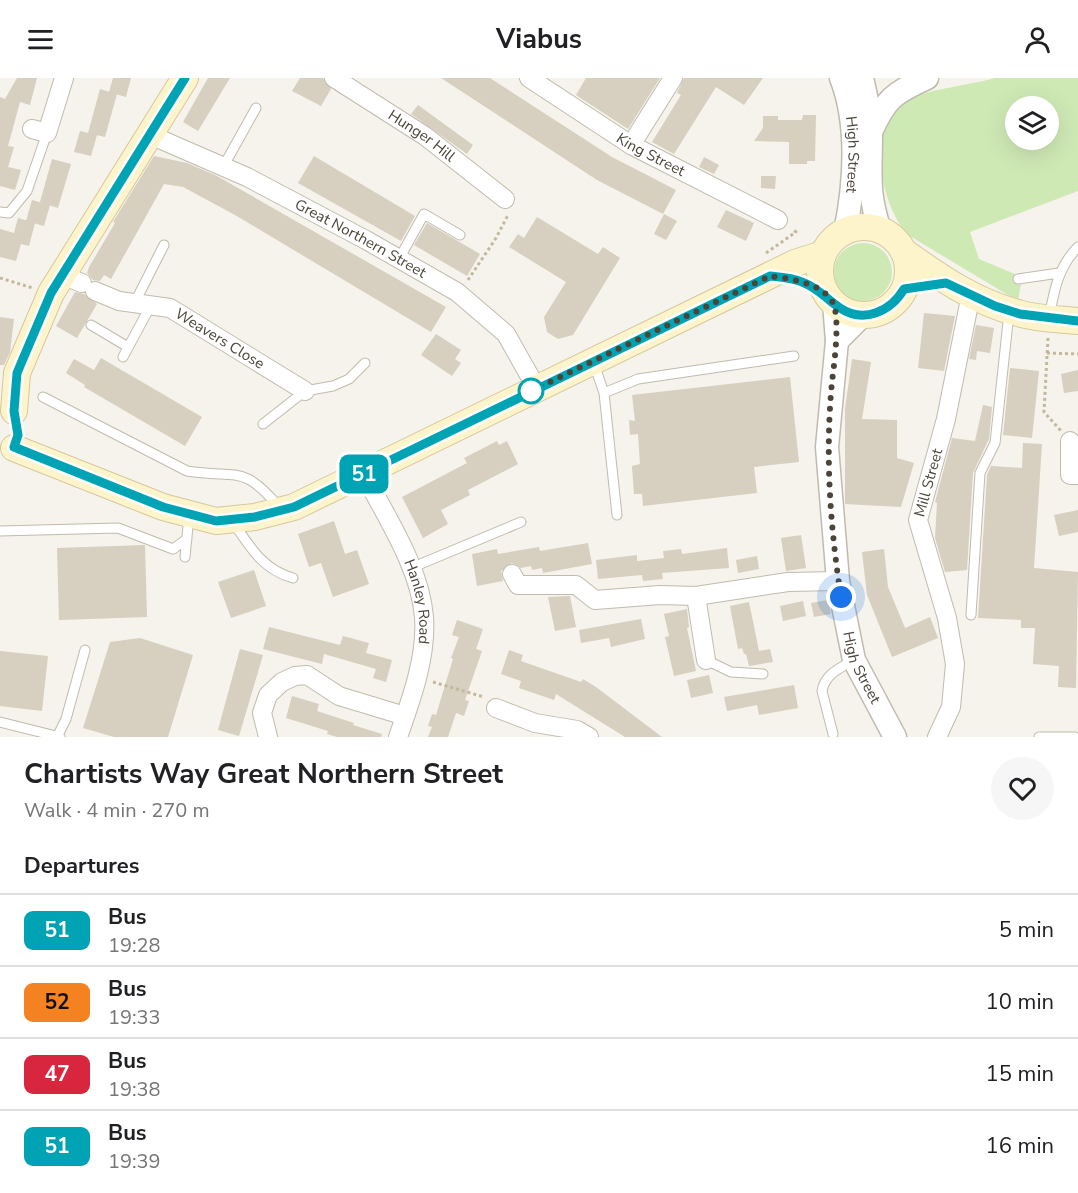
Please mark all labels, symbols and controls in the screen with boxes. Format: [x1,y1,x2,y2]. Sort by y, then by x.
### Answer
text: Viabus [496,21,582,58]
icon: menu [24,23,57,56]
icon: person [1021,23,1054,56]
map controls [1005,96,1059,150]
button: layers [1005,96,1059,150]
street label: Hunger Hill [384,105,460,167]
street label: High Street [841,115,864,195]
street label: King Street [613,128,689,181]
street label: Great Northern Street [291,194,431,283]
street label: Weavers Close [171,304,268,374]
unlabelled marker [518,378,544,404]
street label: Mill Street [909,445,948,519]
line badge: 51 [337,454,391,494]
text: 51 [351,460,377,488]
street label: Hanley Road [399,556,434,645]
your location [826,582,856,612]
street label: High Street [838,629,886,708]
text: Chartists Way Great Northern Street [24,755,503,793]
button: heart [991,757,1054,820]
text: Walk · 4 min · 270 m [24,797,210,824]
text: Departures [24,851,139,881]
text: Bus [108,902,147,932]
text: 5 min [999,915,1054,945]
text: 51 [44,916,70,944]
text: 19:28 [108,932,161,959]
text: Bus [108,974,147,1004]
text: 10 min [986,987,1054,1017]
text: 52 [44,988,70,1016]
text: 19:33 [108,1004,161,1031]
text: Bus [108,1046,147,1076]
text: 15 min [986,1059,1054,1089]
text: 47 [44,1060,70,1088]
text: 19:38 [108,1076,161,1103]
text: Bus [108,1118,147,1148]
text: 16 min [986,1131,1054,1161]
text: 51 [44,1132,70,1160]
text: 19:39 [108,1148,161,1175]

